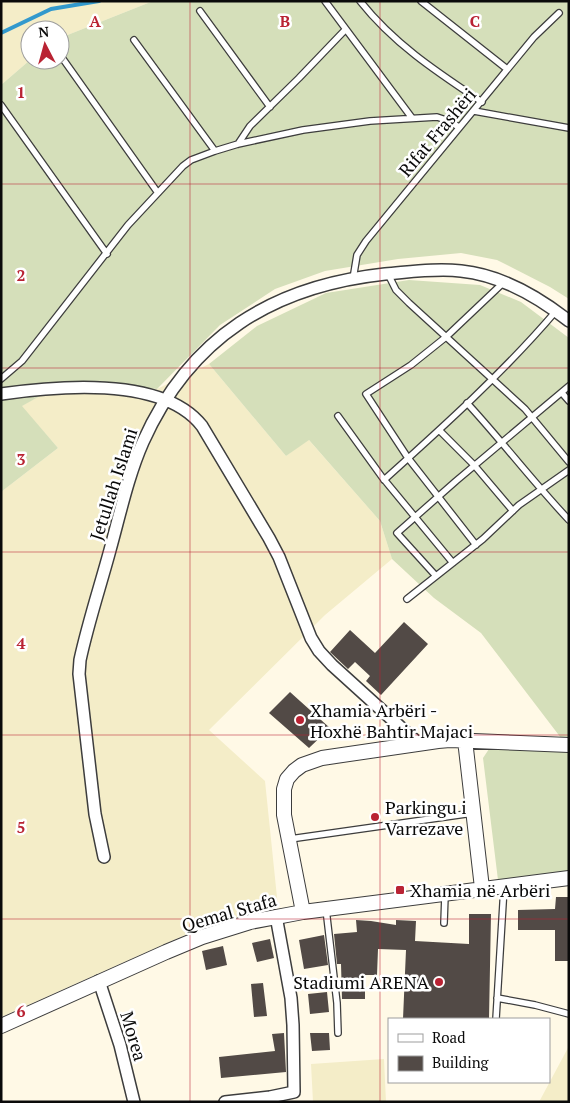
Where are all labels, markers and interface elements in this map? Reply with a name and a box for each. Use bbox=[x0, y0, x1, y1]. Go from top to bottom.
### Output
text: A bbox=[89, 10, 101, 32]
text: B bbox=[280, 10, 290, 32]
text: C bbox=[470, 10, 480, 32]
north arrow bbox=[20, 20, 70, 70]
text: N bbox=[37, 22, 50, 42]
text: 1 bbox=[16, 81, 26, 103]
street label: Rifat Frashëri bbox=[393, 83, 481, 181]
text: 2 bbox=[16, 264, 26, 286]
street label: Jetullah Islami bbox=[84, 425, 142, 543]
text: 3 bbox=[16, 448, 26, 470]
text: 4 bbox=[16, 632, 26, 654]
place label: Xhamia Arbëri - Hoxhë Bahtir Majaci bbox=[310, 698, 473, 743]
marker: Xhamia Arbëri - Hoxhë Bahtir Majaci bbox=[294, 714, 306, 726]
place label: Parkingu i Varrezave bbox=[385, 795, 467, 840]
marker: Parkingu i Varrezave bbox=[369, 811, 381, 823]
text: 5 bbox=[16, 816, 26, 838]
place label: Xhamia në Arbëri bbox=[410, 878, 550, 902]
marker: Xhamia në Arbëri bbox=[394, 884, 406, 896]
street label: Qemal Stafa bbox=[179, 887, 279, 937]
place label: Stadiumi ARENA bbox=[293, 970, 430, 994]
marker: Stadiumi ARENA bbox=[433, 976, 445, 988]
text: 6 bbox=[16, 1000, 26, 1022]
street label: Morea bbox=[115, 1008, 153, 1064]
legend bbox=[388, 1018, 550, 1083]
text: Road bbox=[432, 1027, 465, 1047]
text: Building bbox=[432, 1052, 490, 1072]

